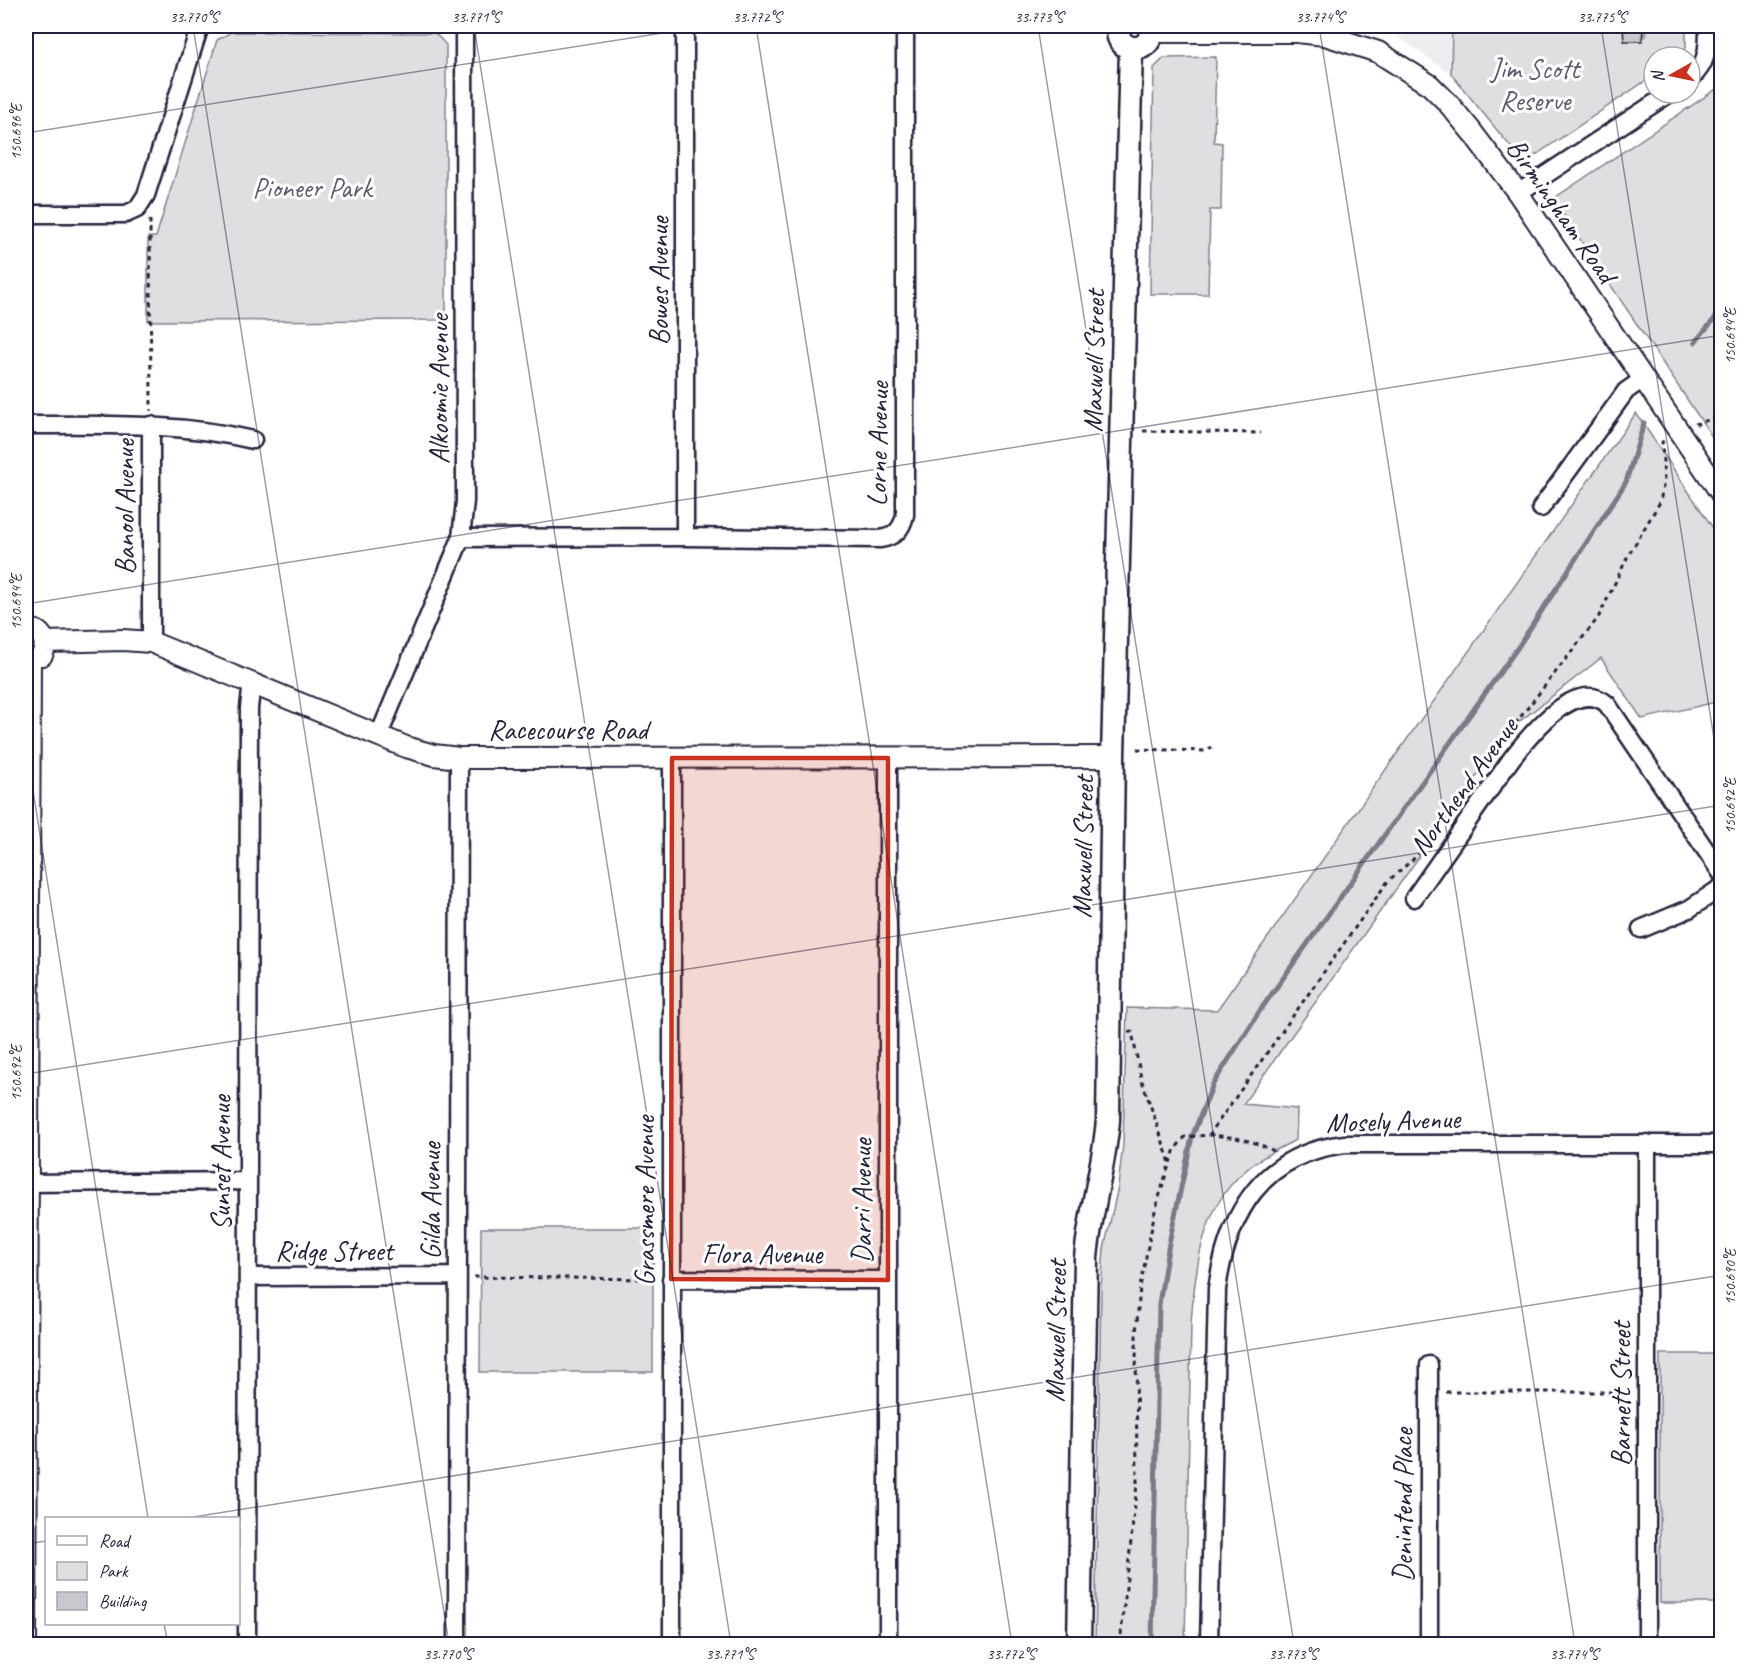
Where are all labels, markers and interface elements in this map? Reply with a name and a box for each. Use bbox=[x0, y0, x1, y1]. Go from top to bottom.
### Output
text: 33.770°S bbox=[170, 8, 221, 27]
text: 33.771°S bbox=[452, 8, 503, 27]
text: 33.772°S bbox=[733, 8, 784, 27]
text: 33.773°S bbox=[1015, 8, 1066, 27]
text: 33.774°S bbox=[1296, 8, 1347, 27]
text: 33.775°S bbox=[1578, 8, 1629, 27]
north arrow bbox=[1642, 45, 1702, 105]
park label: Jim Scott Reserve bbox=[1489, 51, 1582, 118]
text: N bbox=[1647, 68, 1669, 84]
text: 150.696°E bbox=[7, 102, 26, 160]
street label: Birmingham Road bbox=[1499, 131, 1627, 293]
park label: Pioneer Park bbox=[252, 170, 374, 205]
street label: Bowes Avenue bbox=[641, 215, 676, 345]
street label: Maxwell Street bbox=[1075, 287, 1112, 432]
text: 150.694°E bbox=[1721, 306, 1740, 364]
street label: Alkoomie Avenue bbox=[421, 312, 456, 464]
street label: Lorne Avenue bbox=[859, 380, 896, 507]
street label: Banool Avenue bbox=[107, 438, 142, 575]
text: 150.694°E bbox=[7, 572, 26, 630]
street label: Northend Avenue bbox=[1402, 709, 1526, 862]
street label: Racecourse Road bbox=[488, 712, 652, 747]
street label: Maxwell Street bbox=[1064, 773, 1101, 918]
text: 150.692°E bbox=[1721, 776, 1740, 834]
text: 150.692°E bbox=[7, 1043, 26, 1101]
street label: Sunset Avenue bbox=[203, 1094, 238, 1231]
street label: Mosely Avenue bbox=[1325, 1101, 1463, 1140]
street label: Grassmere Avenue bbox=[627, 1114, 662, 1286]
street label: Darri Avenue bbox=[844, 1137, 879, 1263]
street label: Gilda Avenue bbox=[413, 1141, 448, 1260]
street label: Ridge Street bbox=[275, 1233, 395, 1268]
street label: Flora Avenue bbox=[702, 1236, 824, 1271]
text: 150.690°E bbox=[1721, 1247, 1740, 1305]
street label: Maxwell Street bbox=[1037, 1257, 1074, 1402]
street label: Barnett Street bbox=[1603, 1319, 1638, 1466]
street label: Denintend Place bbox=[1385, 1426, 1420, 1582]
legend bbox=[45, 1517, 240, 1625]
text: Road bbox=[99, 1530, 132, 1552]
text: Park bbox=[99, 1560, 129, 1582]
text: Building bbox=[99, 1590, 148, 1612]
text: 33.770°S bbox=[424, 1645, 475, 1664]
text: 33.771°S bbox=[706, 1645, 757, 1664]
text: 33.772°S bbox=[987, 1645, 1038, 1664]
text: 33.773°S bbox=[1269, 1645, 1320, 1664]
text: 33.774°S bbox=[1550, 1645, 1601, 1664]

